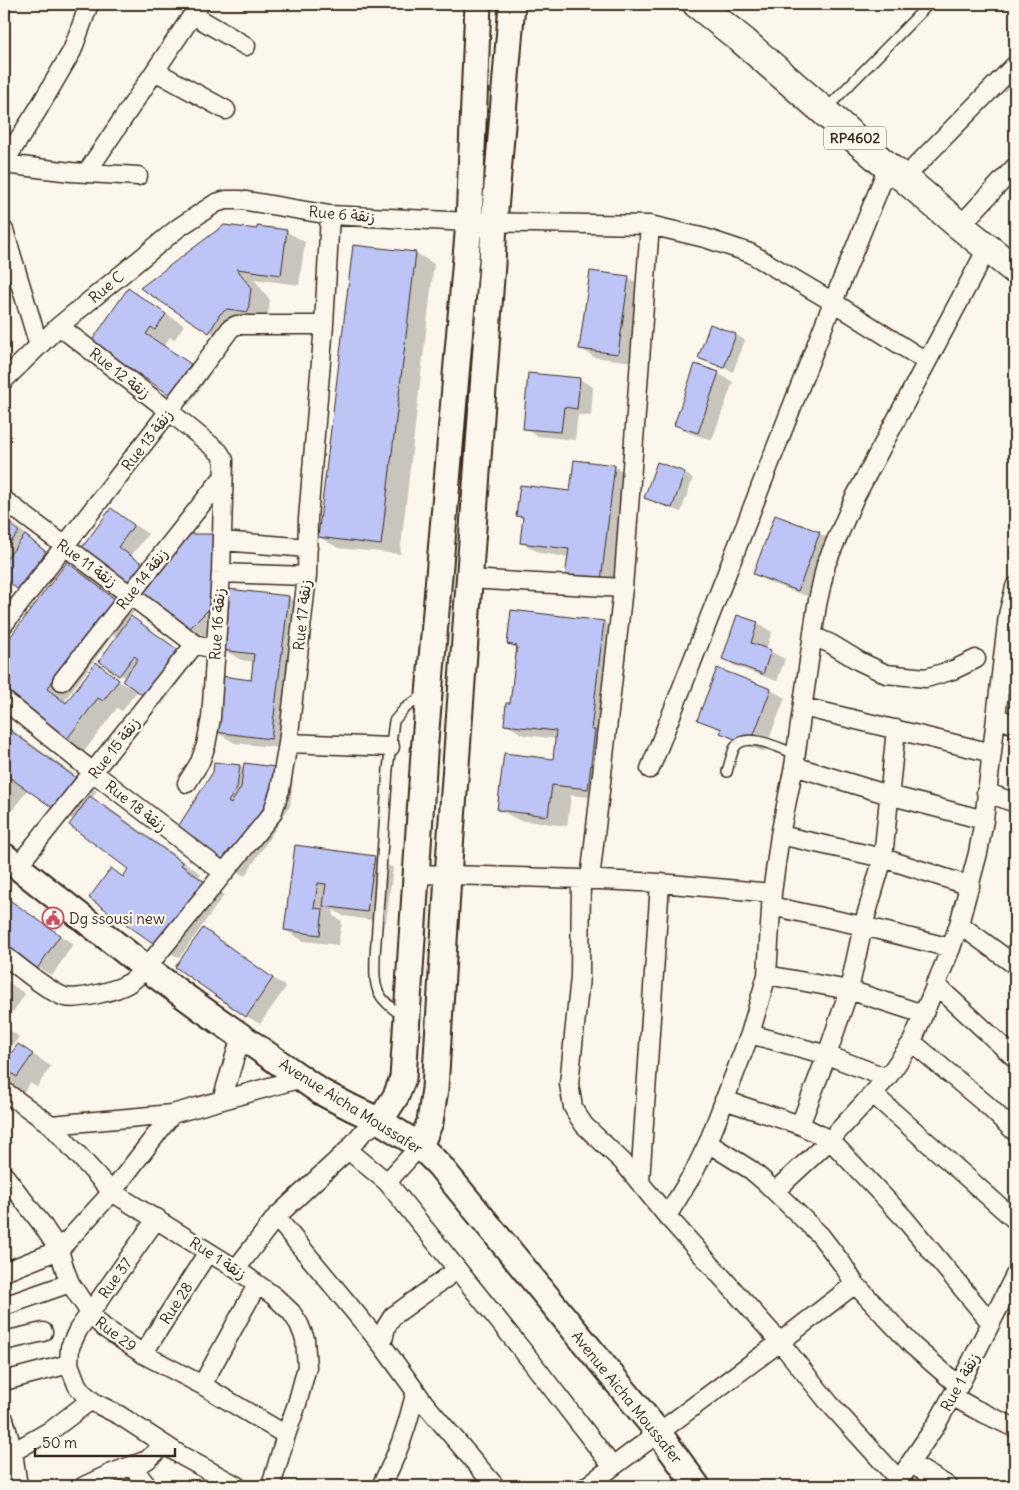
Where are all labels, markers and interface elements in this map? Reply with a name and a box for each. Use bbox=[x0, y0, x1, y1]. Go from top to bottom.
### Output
road number: RP4602 bbox=[824, 126, 886, 150]
street label: Rue 6 زنقة bbox=[308, 202, 376, 226]
street label: Rue C bbox=[85, 267, 127, 307]
street label: Rue 12 زنقة bbox=[86, 343, 154, 403]
street label: Rue 13 زنقة bbox=[117, 406, 177, 474]
street label: Rue 11 زنقة bbox=[53, 535, 121, 591]
street label: Rue 14 زنقة bbox=[112, 545, 172, 613]
street label: Rue 17 زنقة bbox=[289, 579, 315, 651]
street label: Rue 16 زنقة bbox=[205, 587, 229, 661]
street label: Rue 15 زنقة bbox=[84, 714, 144, 782]
street label: Rue 18 زنقة bbox=[102, 776, 170, 836]
public building icon: Dg ssousi new bbox=[41, 906, 65, 930]
place label: Dg ssousi new bbox=[69, 909, 165, 928]
street label: Avenue Aicha Moussafer bbox=[276, 1054, 426, 1158]
street label: Rue 1 زنقة bbox=[186, 1233, 250, 1283]
street label: Rue 37 bbox=[94, 1254, 136, 1302]
street label: Rue 28 bbox=[155, 1278, 197, 1328]
street label: Rue 29 bbox=[92, 1312, 140, 1356]
street label: Avenue Aicha Moussafer bbox=[568, 1327, 686, 1467]
street label: Rue 1 زنقة bbox=[936, 1349, 984, 1415]
scale bar bbox=[35, 1425, 175, 1457]
text: 50 m bbox=[42, 1433, 77, 1452]

